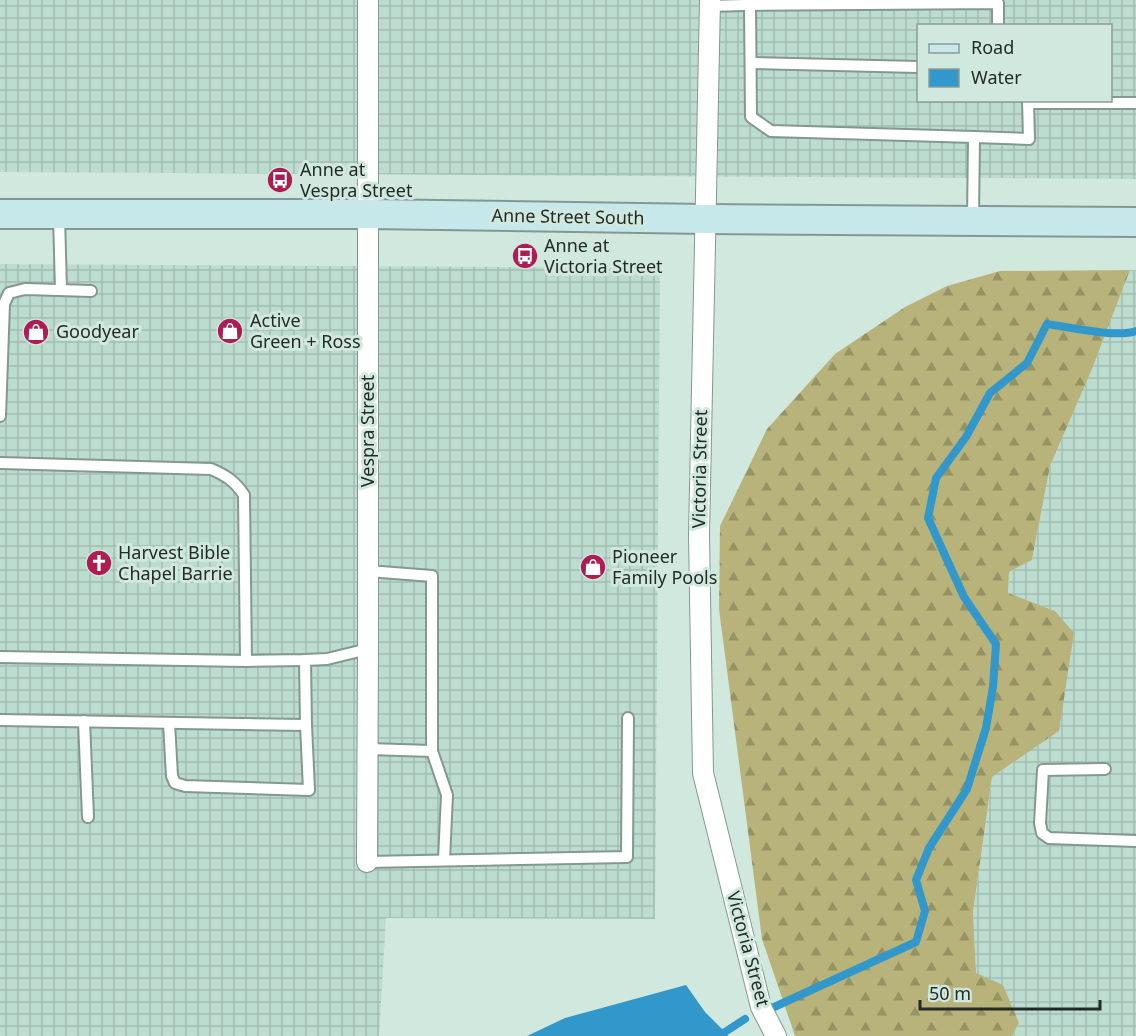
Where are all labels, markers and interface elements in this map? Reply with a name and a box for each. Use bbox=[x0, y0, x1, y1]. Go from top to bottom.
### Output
legend bbox=[917, 24, 1112, 102]
text: Road bbox=[971, 35, 1014, 59]
text: Water bbox=[971, 65, 1022, 89]
place label: Anne at Vespra Street bbox=[300, 157, 413, 202]
bus stop icon: Anne at Vespra Street bbox=[265, 165, 295, 195]
street label: Anne Street South bbox=[491, 203, 645, 229]
place label: Anne at Victoria Street bbox=[544, 233, 663, 278]
bus stop icon: Anne at Victoria Street bbox=[510, 241, 540, 271]
place label: Active Green + Ross bbox=[250, 308, 361, 353]
shop icon: Active Green + Ross bbox=[215, 316, 245, 346]
shop icon: Goodyear bbox=[21, 317, 51, 347]
place label: Goodyear bbox=[56, 319, 139, 343]
street label: Vespra Street bbox=[355, 374, 379, 487]
street label: Victoria Street bbox=[686, 409, 712, 528]
place label: Harvest Bible Chapel Barrie bbox=[118, 540, 233, 585]
place label: Pioneer Family Pools bbox=[612, 544, 717, 589]
church icon: Harvest Bible Chapel Barrie bbox=[84, 548, 114, 578]
shop icon: Pioneer Family Pools bbox=[578, 552, 608, 582]
street label: Victoria Street bbox=[722, 888, 776, 1010]
scale bar bbox=[920, 973, 1100, 1011]
text: 50 m bbox=[929, 981, 971, 1005]

